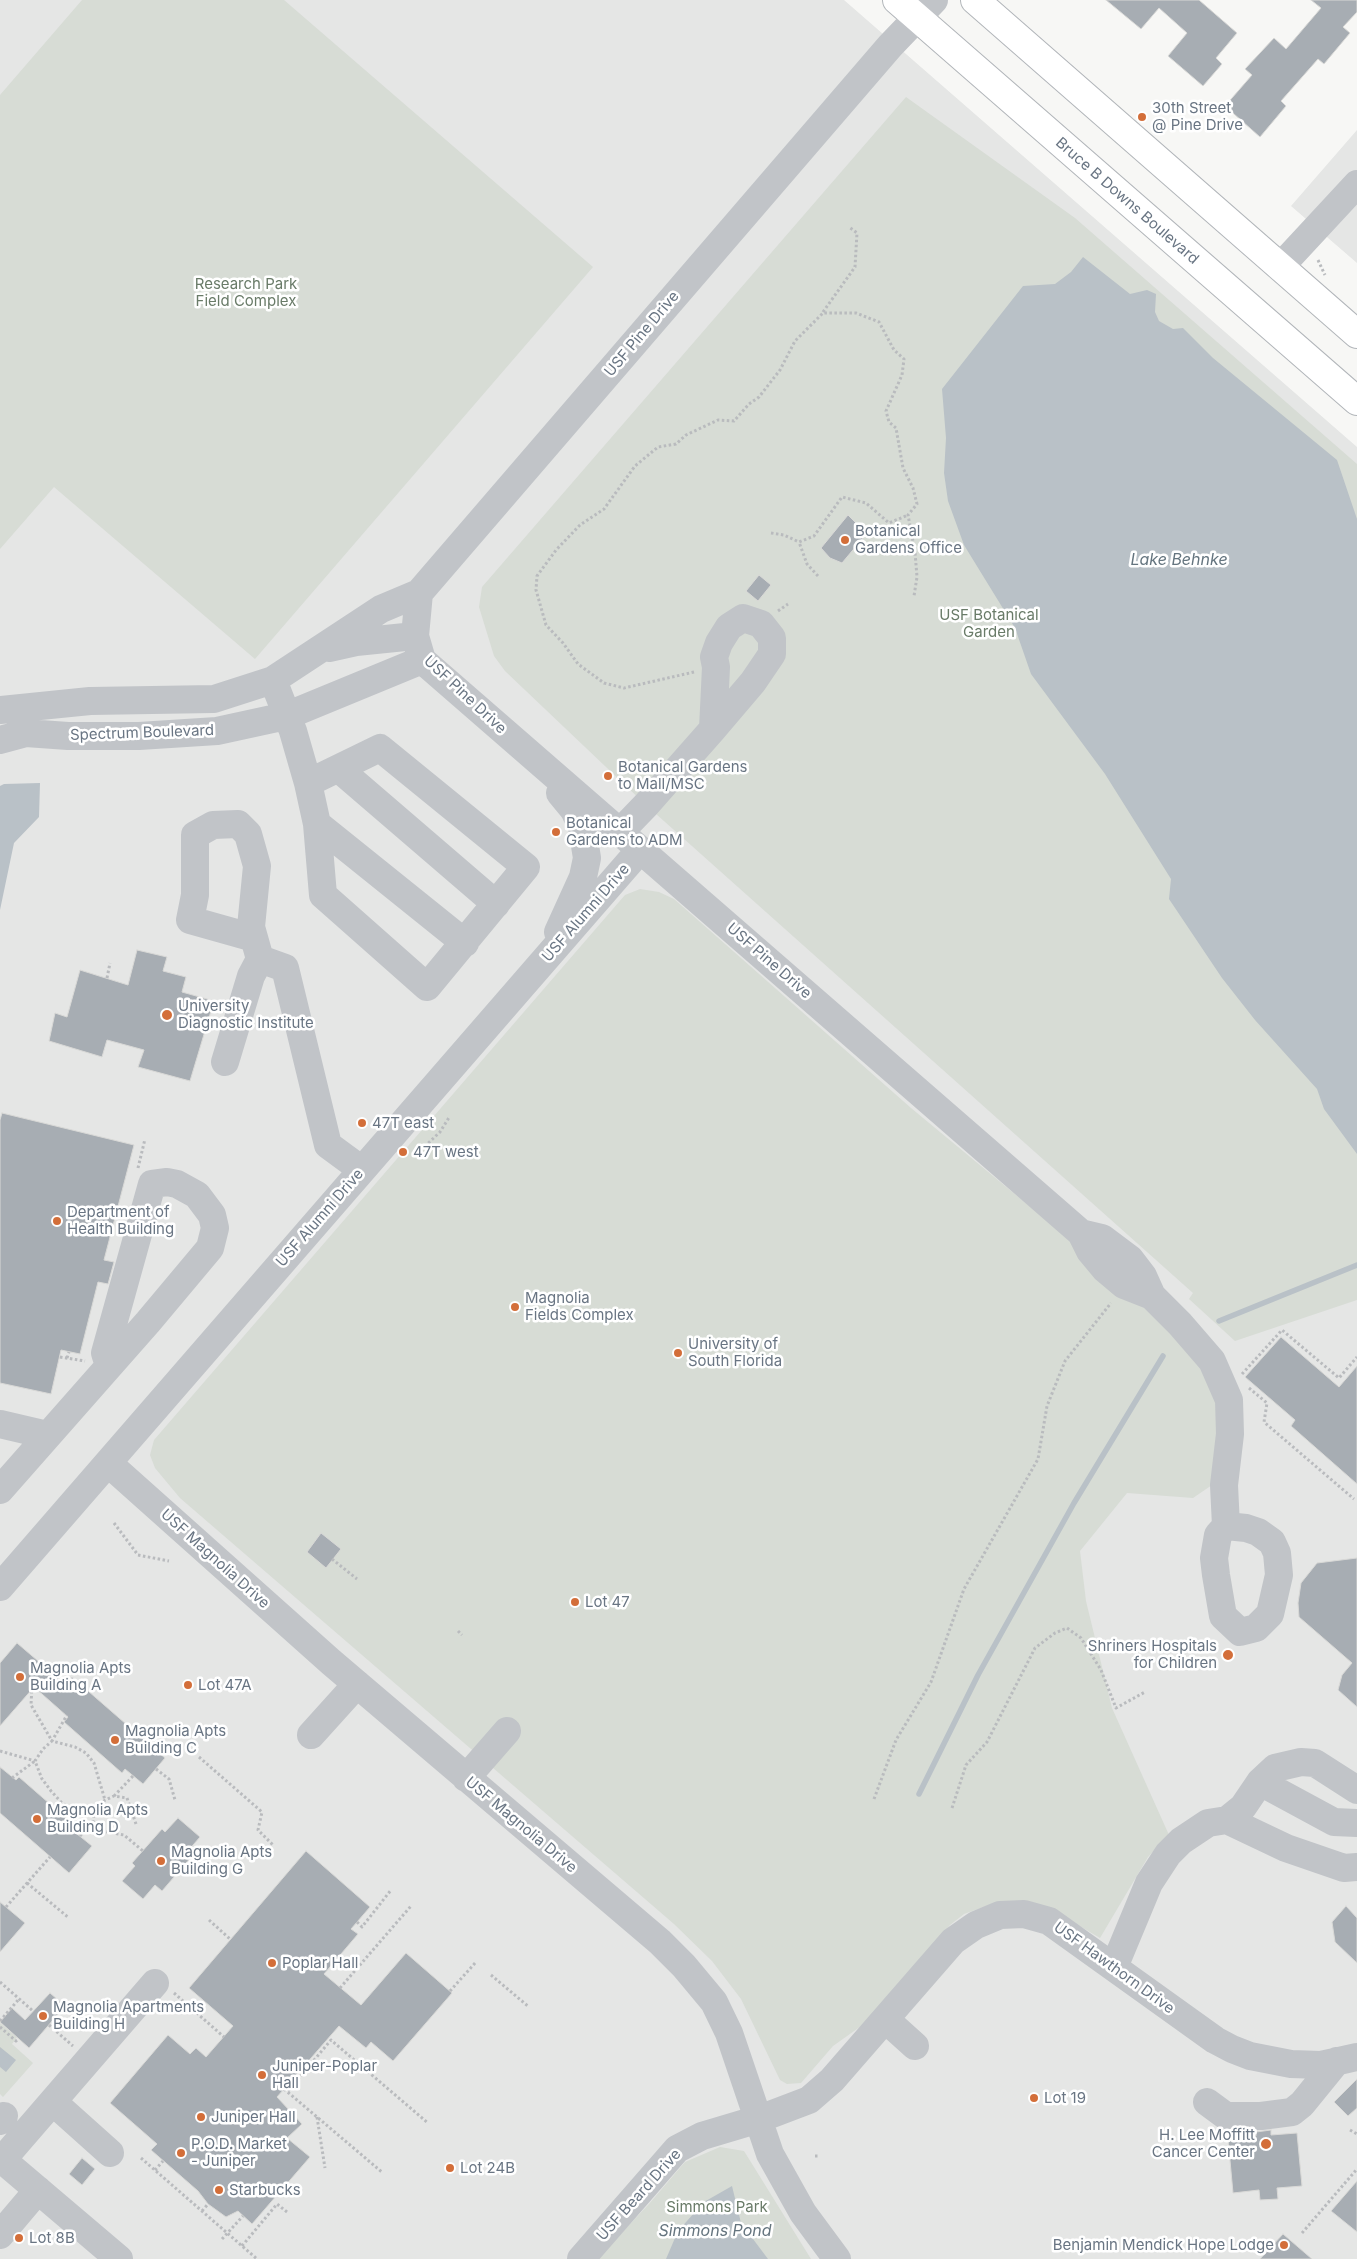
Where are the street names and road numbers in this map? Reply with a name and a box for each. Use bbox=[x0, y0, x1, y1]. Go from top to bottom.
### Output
street label: Bruce B Downs Boulevard bbox=[1052, 134, 1202, 268]
street label: USF Pine Drive bbox=[601, 288, 683, 380]
street label: USF Pine Drive bbox=[420, 652, 510, 738]
street label: Spectrum Boulevard bbox=[70, 721, 214, 745]
street label: USF Alumni Drive bbox=[539, 860, 633, 966]
street label: USF Pine Drive bbox=[723, 919, 815, 1003]
street label: USF Alumni Drive bbox=[273, 1165, 367, 1271]
street label: USF Magnolia Drive bbox=[157, 1505, 273, 1613]
street label: USF Magnolia Drive bbox=[462, 1773, 580, 1877]
street label: USF Hawthorn Drive bbox=[1050, 1918, 1178, 2018]
street label: USF Beard Drive bbox=[593, 2145, 685, 2245]

